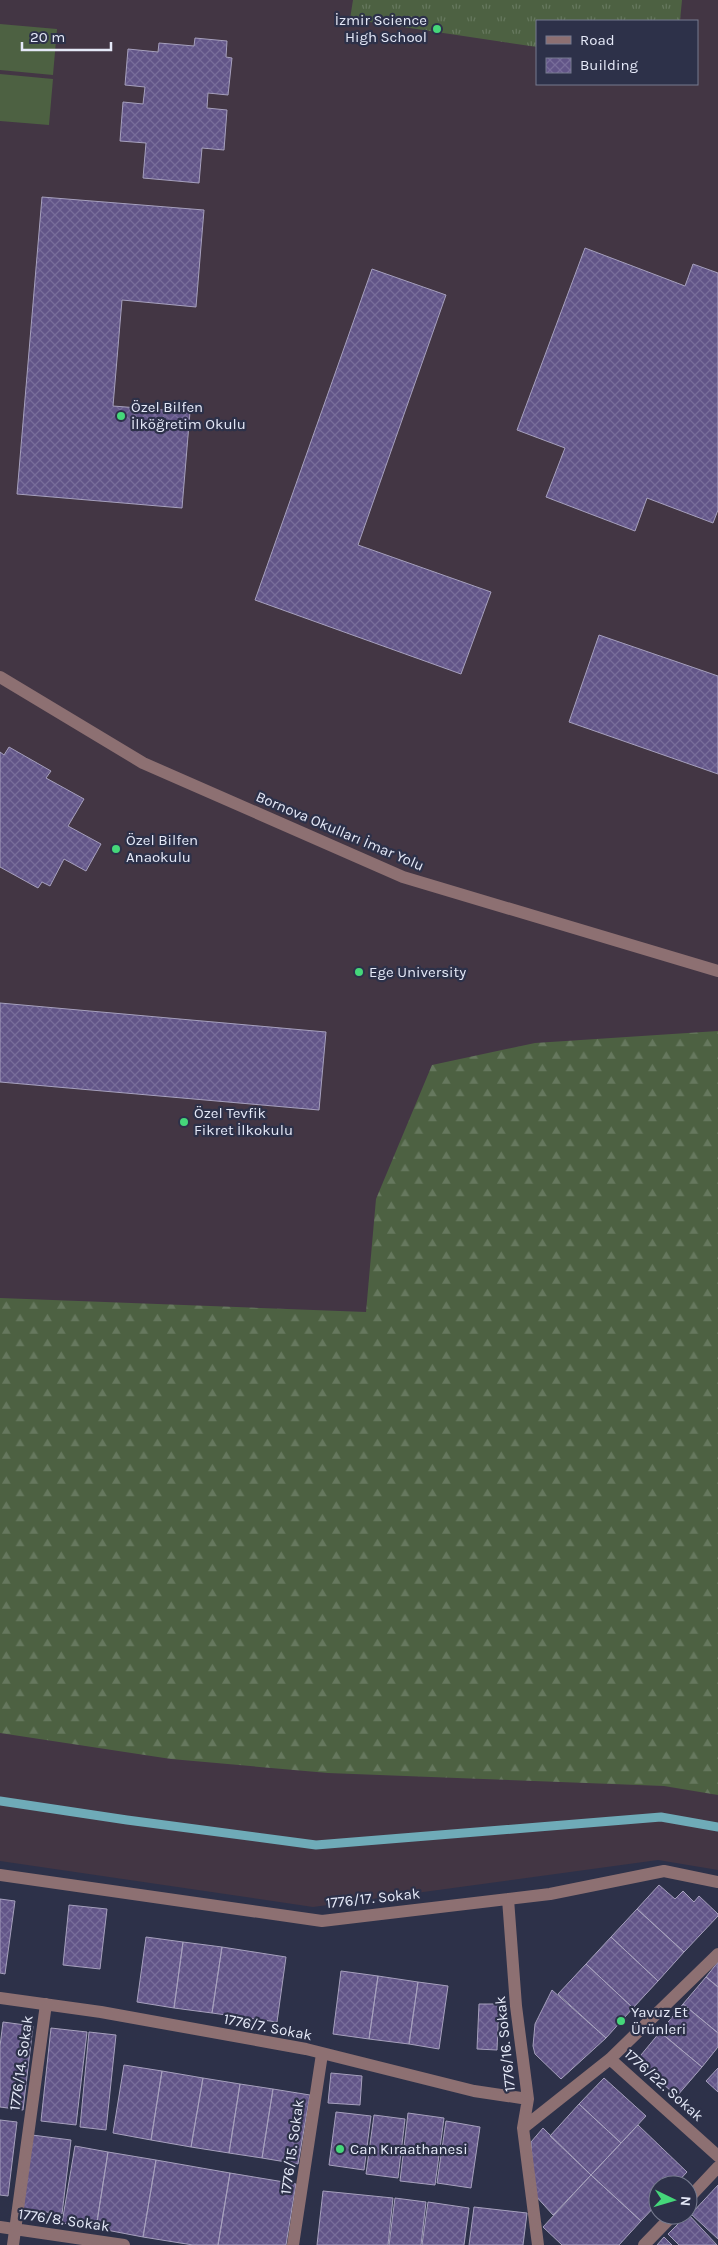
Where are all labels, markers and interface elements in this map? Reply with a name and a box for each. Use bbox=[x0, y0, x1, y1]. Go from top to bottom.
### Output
place label: İzmir Science High School bbox=[335, 11, 427, 46]
scale bar bbox=[22, 20, 111, 52]
legend bbox=[536, 20, 698, 85]
marker: İzmir Science High School bbox=[431, 23, 443, 35]
text: 20 m bbox=[30, 28, 65, 46]
text: Road bbox=[580, 31, 615, 49]
text: Building bbox=[580, 56, 638, 74]
place label: Özel Bilfen İlköğretim Okulu bbox=[131, 398, 246, 433]
marker: Özel Bilfen İlköğretim Okulu bbox=[115, 410, 127, 422]
street label: Bornova Okulları İmar Yolu bbox=[253, 787, 427, 875]
place label: Özel Bilfen Anaokulu bbox=[126, 831, 198, 866]
marker: Özel Bilfen Anaokulu bbox=[110, 843, 122, 855]
place label: Ege University bbox=[369, 963, 466, 981]
marker: Ege University bbox=[353, 966, 365, 978]
place label: Özel Tevfik Fikret İlkokulu bbox=[194, 1104, 293, 1139]
marker: Özel Tevfik Fikret İlkokulu bbox=[178, 1116, 190, 1128]
street label: 1776/17. Sokak bbox=[325, 1884, 421, 1912]
street label: 1776/16. Sokak bbox=[491, 1995, 519, 2093]
place label: Yavuz Et Ürünleri bbox=[631, 2003, 688, 2038]
street label: 1776/7. Sokak bbox=[222, 2010, 314, 2044]
street label: 1776/14. Sokak bbox=[5, 2014, 37, 2112]
marker: Yavuz Et Ürünleri bbox=[615, 2015, 627, 2027]
street label: 1776/22. Sokak bbox=[621, 2045, 707, 2125]
street label: 1776/15. Sokak bbox=[276, 2098, 308, 2196]
place label: Can Kıraathanesi bbox=[350, 2140, 468, 2158]
marker: Can Kıraathanesi bbox=[334, 2143, 346, 2155]
north arrow bbox=[648, 2175, 698, 2225]
text: N bbox=[677, 2195, 694, 2207]
street label: 1776/8. Sokak bbox=[17, 2205, 111, 2235]

